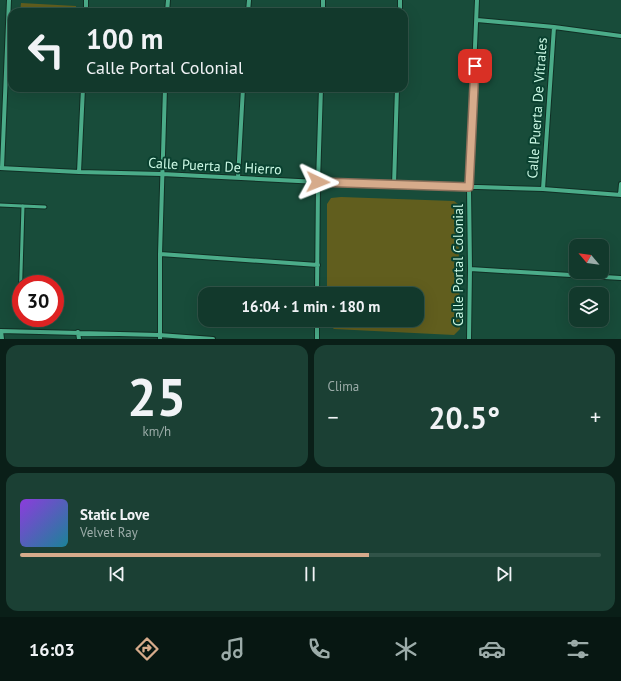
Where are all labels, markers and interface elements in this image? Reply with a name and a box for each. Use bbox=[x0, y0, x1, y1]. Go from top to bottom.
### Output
text: 100 m bbox=[86, 20, 163, 57]
icon: left bbox=[20, 24, 72, 76]
street label: Calle Puerta De Vitrales bbox=[523, 37, 551, 179]
pin bbox=[458, 49, 492, 83]
icon: arrive bbox=[464, 55, 486, 77]
text: Calle Portal Colonial bbox=[86, 56, 243, 79]
street label: Calle Puerta De Hierro bbox=[148, 154, 282, 178]
position arrow bbox=[297, 161, 339, 203]
street label: Calle Portal Colonial bbox=[449, 204, 467, 326]
north arrow bbox=[569, 239, 609, 279]
map controls bbox=[569, 239, 609, 327]
speed limit sign: 30 bbox=[12, 275, 64, 327]
button: layers bbox=[569, 287, 609, 327]
text: 16:04 · 1 min · 180 m bbox=[242, 297, 380, 316]
text: 25 bbox=[127, 363, 186, 430]
text: Clima bbox=[328, 378, 359, 395]
text: 20.5° bbox=[428, 398, 500, 437]
text: − bbox=[328, 403, 339, 431]
text: + bbox=[590, 403, 601, 431]
text: km/h bbox=[143, 423, 171, 440]
text: Static Love bbox=[80, 505, 150, 524]
text: Velvet Ray bbox=[80, 524, 138, 541]
icon: previous bbox=[106, 563, 128, 585]
icon: pause bbox=[299, 563, 321, 585]
icon: next bbox=[493, 563, 515, 585]
icon: directions bbox=[133, 635, 161, 663]
icon: music bbox=[219, 635, 247, 663]
icon: phone bbox=[305, 635, 333, 663]
icon: climate bbox=[392, 635, 420, 663]
icon: car bbox=[478, 635, 506, 663]
icon: filters bbox=[564, 635, 592, 663]
text: 16:03 bbox=[29, 638, 75, 661]

